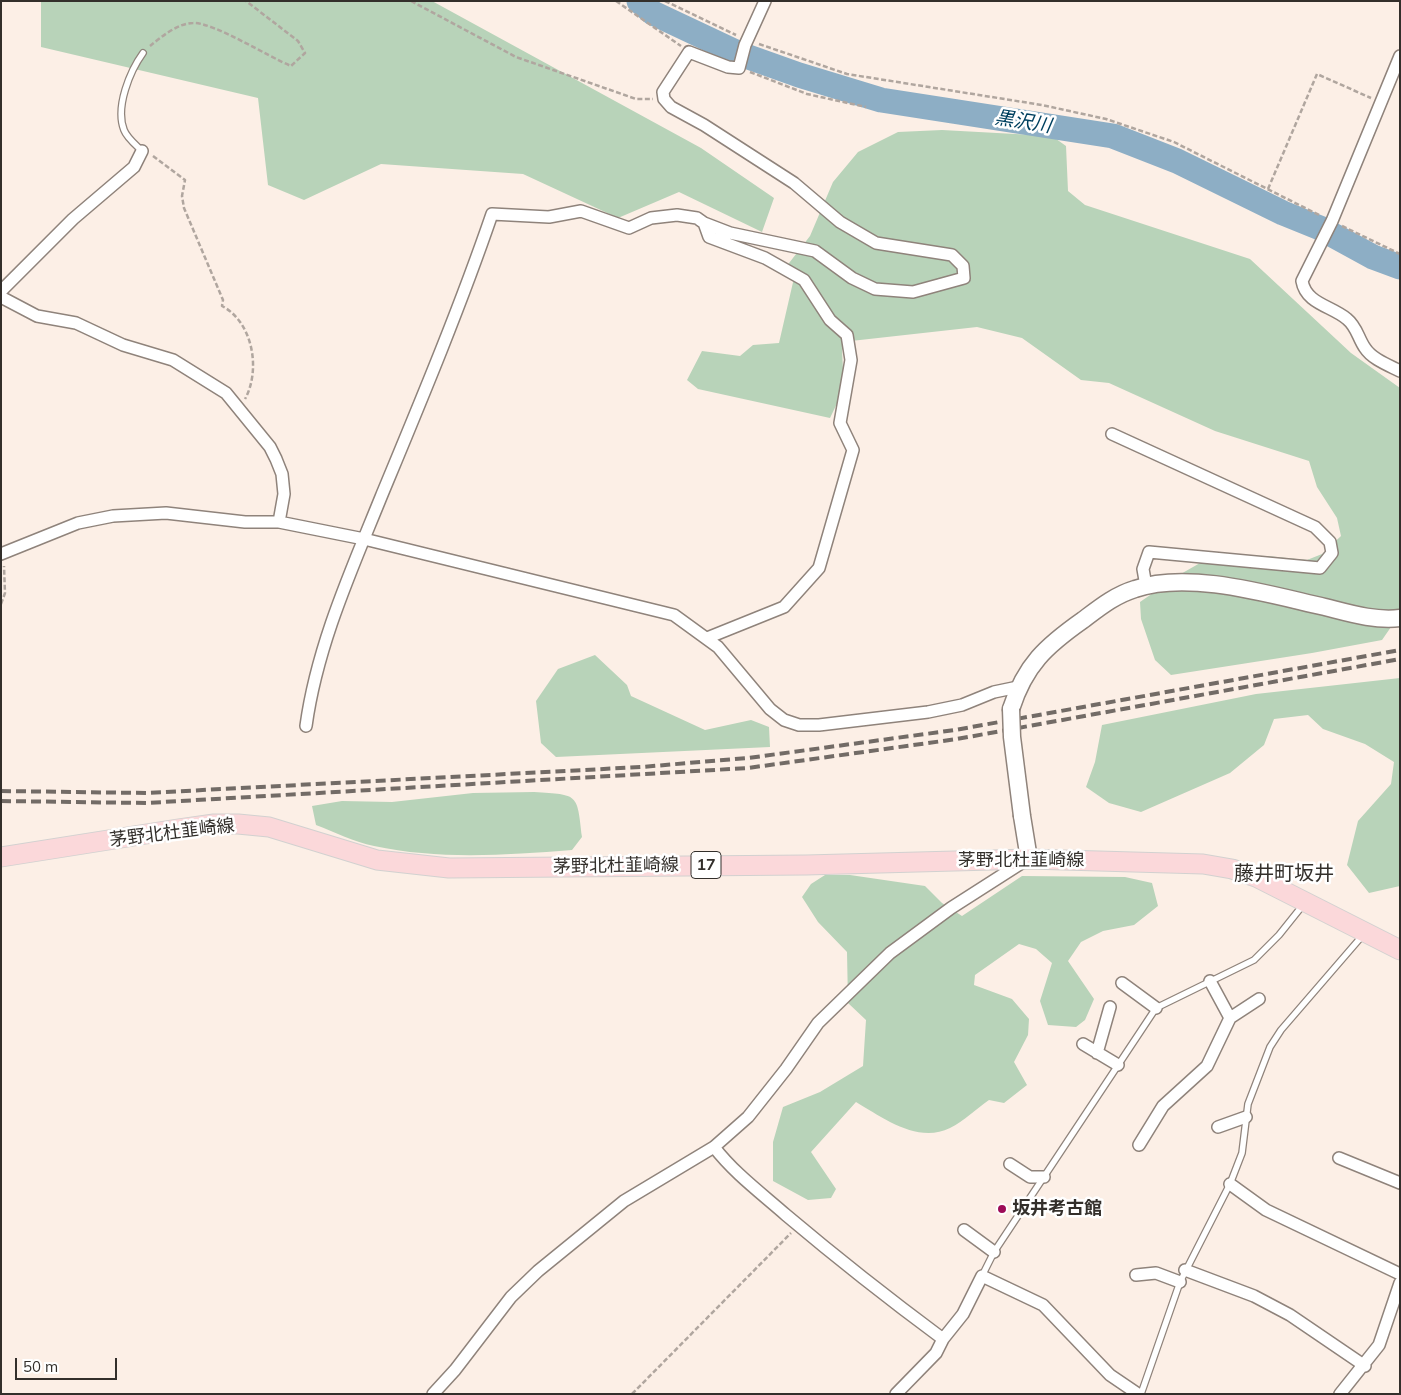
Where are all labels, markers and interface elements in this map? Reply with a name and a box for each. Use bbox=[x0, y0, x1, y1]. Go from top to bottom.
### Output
water label: 黒沢川 bbox=[993, 106, 1053, 138]
street label: 茅野北杜韮崎線 bbox=[108, 815, 236, 851]
street label: 茅野北杜韮崎線 bbox=[958, 850, 1084, 872]
road number: 17 bbox=[691, 852, 721, 878]
street label: 茅野北杜韮崎線 bbox=[553, 854, 679, 878]
district label: 藤井町坂井 bbox=[1234, 862, 1334, 886]
place label: 坂井考古館 bbox=[1012, 1198, 1102, 1220]
marker: 坂井考古館 bbox=[996, 1203, 1008, 1215]
scale bar bbox=[18, 1348, 120, 1380]
text: 50 m bbox=[23, 1357, 58, 1376]

